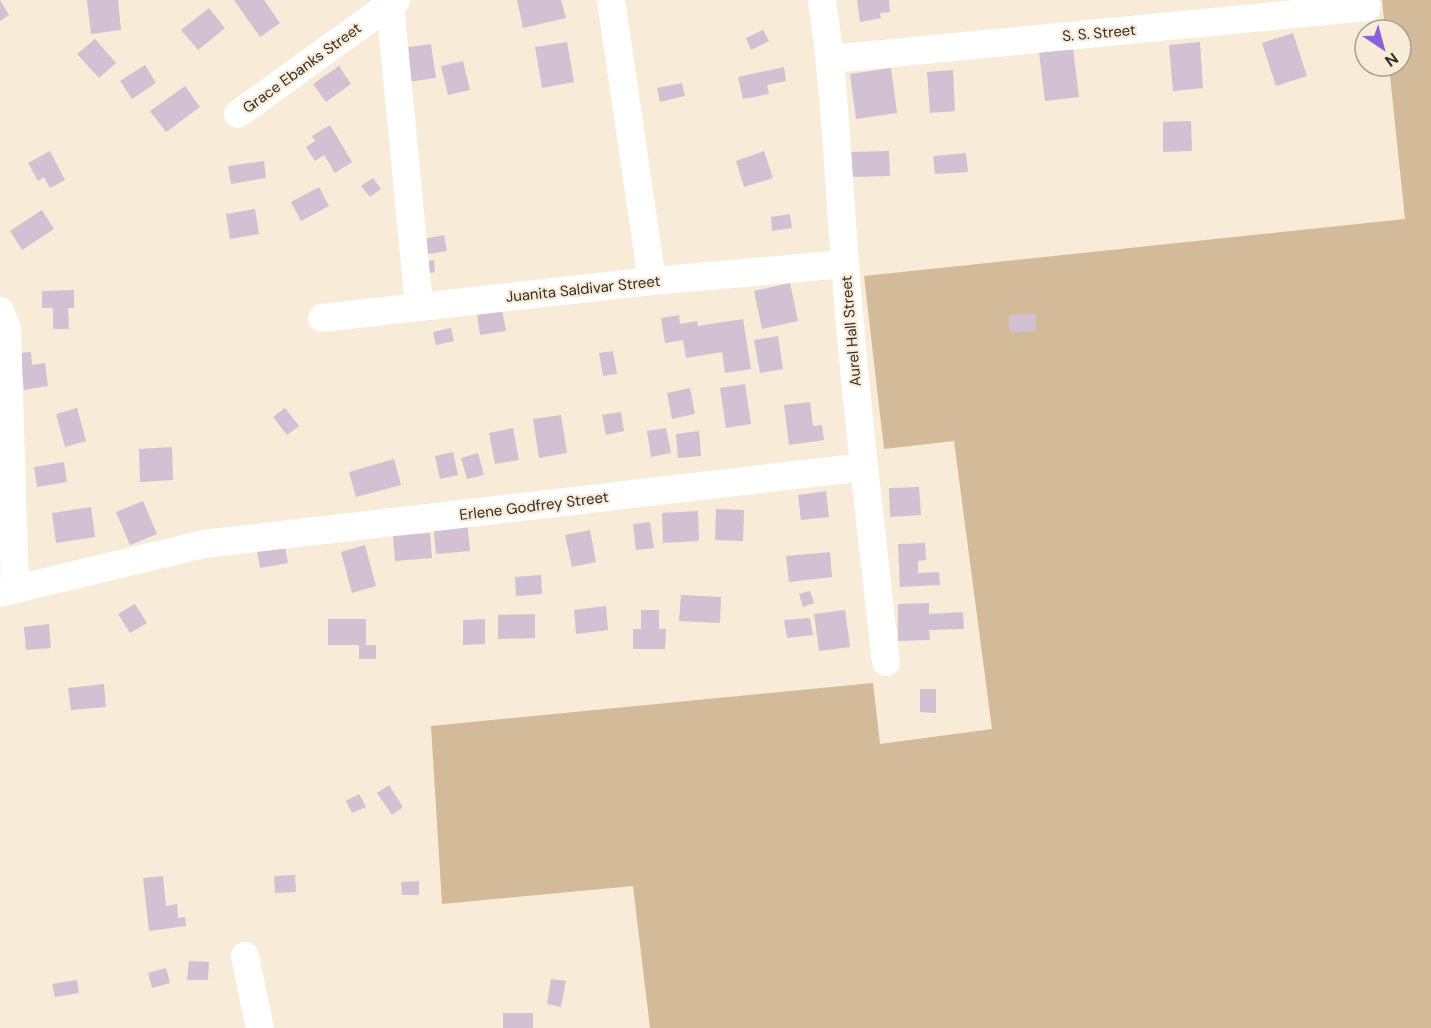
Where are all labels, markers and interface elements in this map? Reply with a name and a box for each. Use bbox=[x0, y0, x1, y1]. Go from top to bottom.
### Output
street label: Grace Ebanks Street bbox=[239, 18, 365, 118]
north arrow bbox=[1353, 18, 1413, 78]
street label: S. S. Street bbox=[1061, 20, 1137, 46]
text: N bbox=[1381, 48, 1402, 72]
street label: Juanita Saldivar Street bbox=[505, 271, 661, 307]
street label: Aurel Hall Street bbox=[836, 275, 866, 387]
street label: Erlene Godfrey Street bbox=[458, 487, 610, 525]

